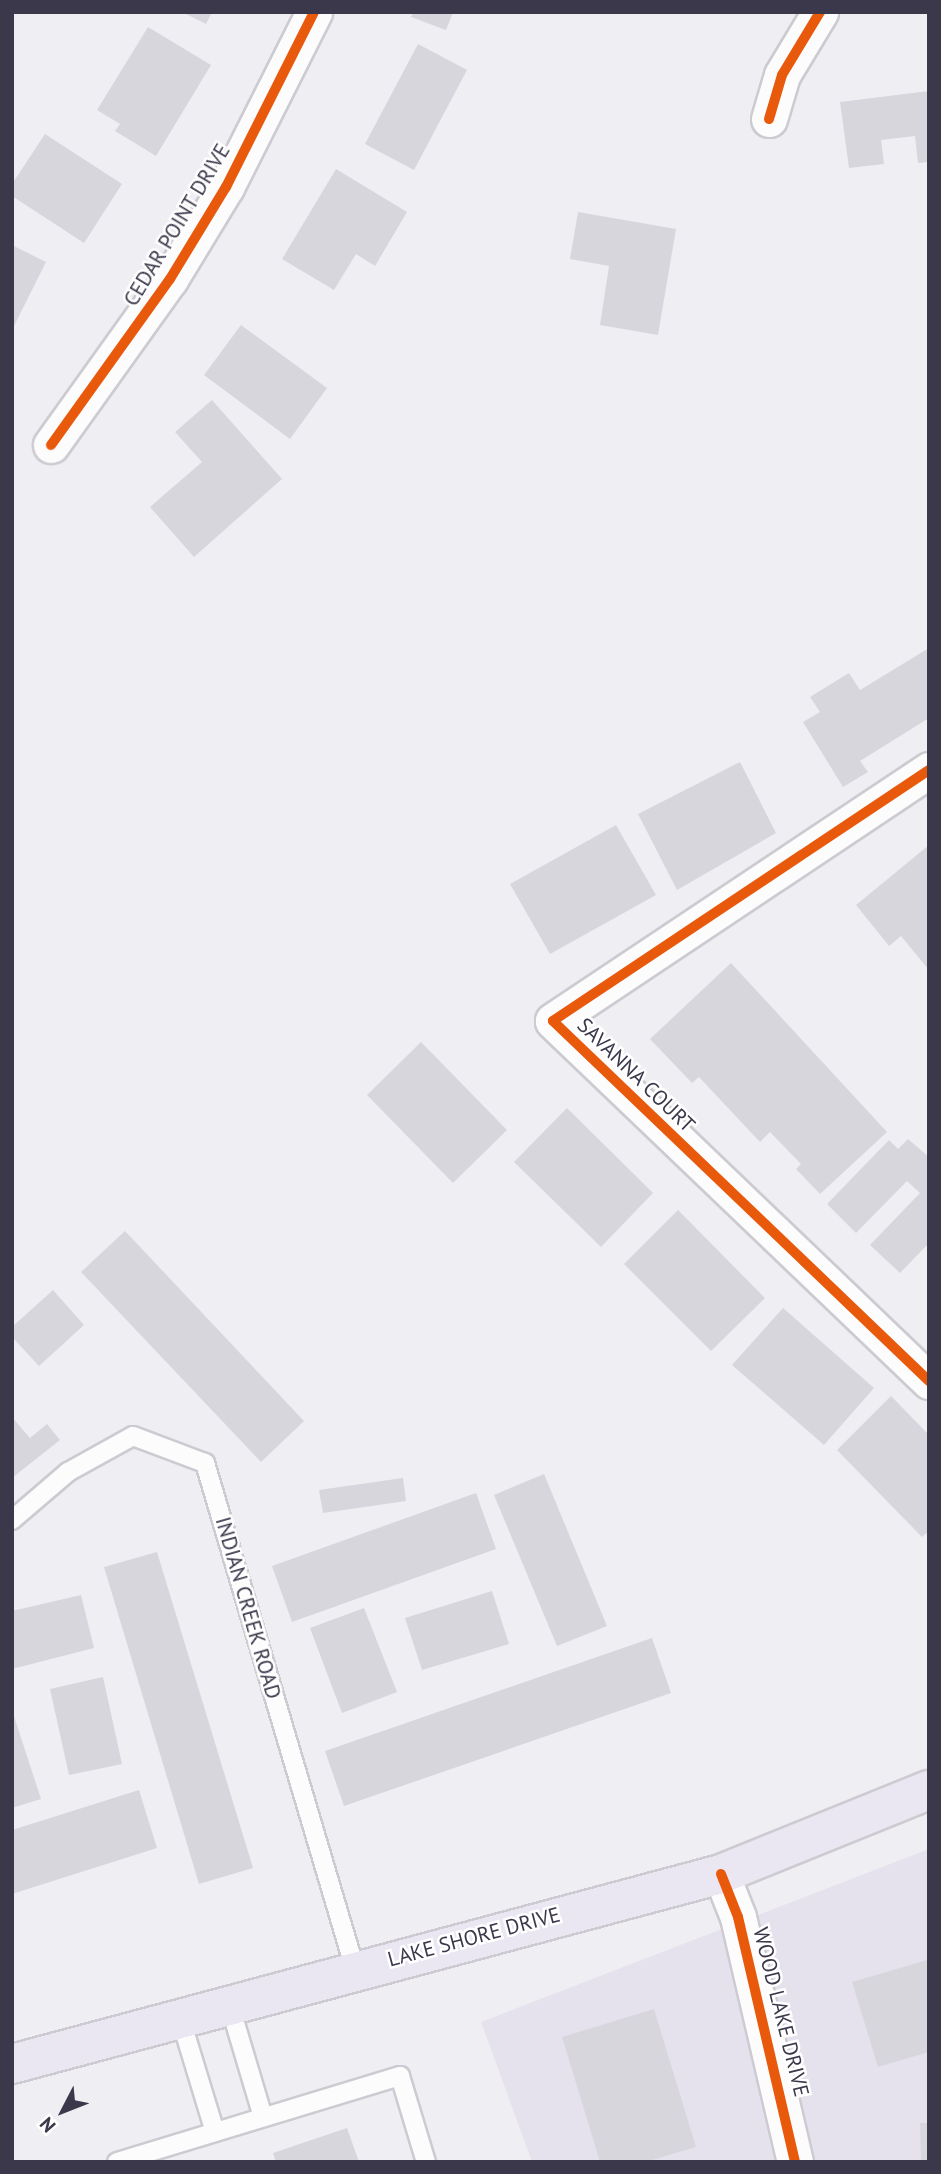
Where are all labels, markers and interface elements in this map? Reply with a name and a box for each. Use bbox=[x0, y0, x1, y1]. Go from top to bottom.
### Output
street label: CEDAR POINT DRIVE bbox=[118, 139, 236, 311]
street label: SAVANNA COURT bbox=[572, 1012, 700, 1138]
street label: INDIAN CREEK ROAD bbox=[210, 1514, 286, 1702]
street label: LAKE SHORE DRIVE bbox=[385, 1902, 563, 1972]
street label: WOOD LAKE DRIVE bbox=[748, 1925, 814, 2099]
north arrow bbox=[28, 2076, 98, 2146]
text: N bbox=[34, 2112, 60, 2138]

